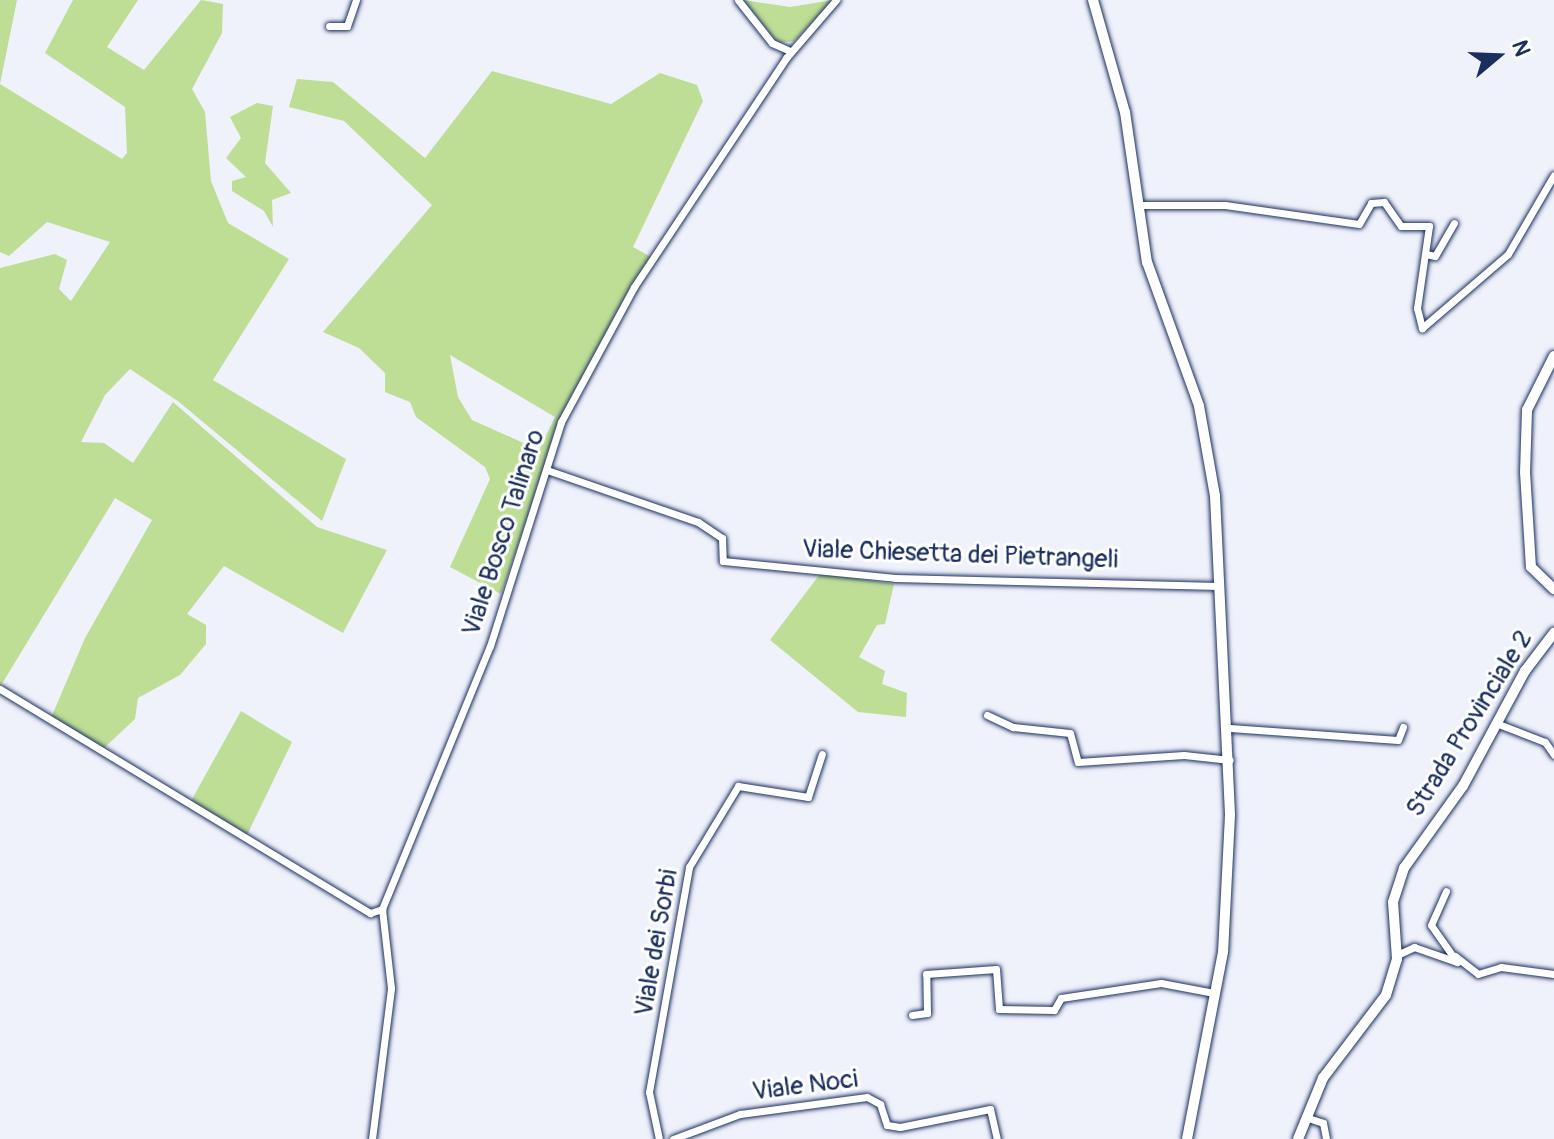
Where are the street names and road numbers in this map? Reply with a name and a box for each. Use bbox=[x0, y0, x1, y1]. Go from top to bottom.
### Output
street label: Viale Bosco Talinaro bbox=[456, 426, 552, 640]
street label: Viale Chiesetta dei Pietrangeli bbox=[801, 534, 1119, 576]
street label: Strada Provinciale 2 bbox=[1400, 625, 1540, 823]
street label: Viale dei Sorbi bbox=[629, 867, 685, 1019]
street label: Viale Noci bbox=[750, 1064, 860, 1108]

